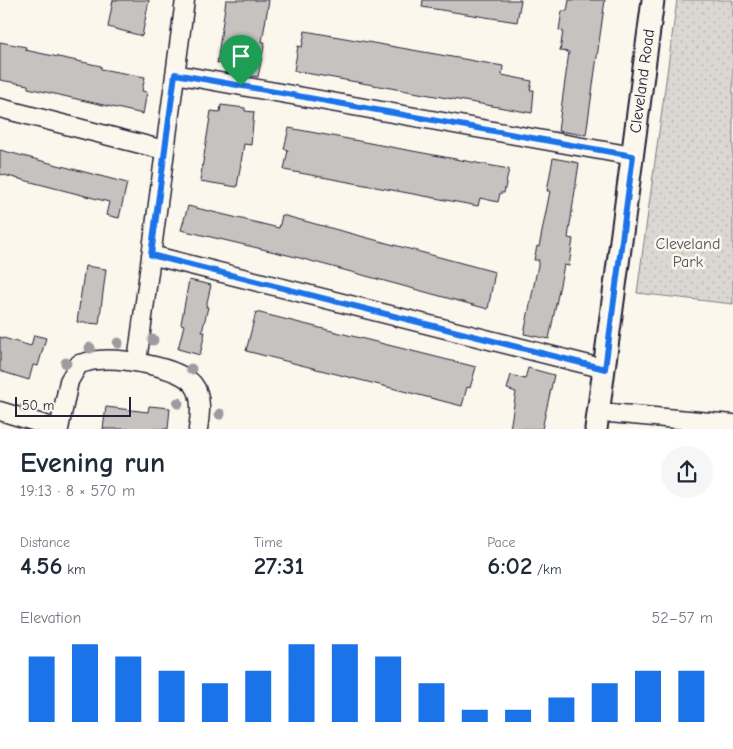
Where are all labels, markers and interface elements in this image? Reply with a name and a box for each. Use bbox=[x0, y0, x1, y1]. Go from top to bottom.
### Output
street label: Cleveland Road bbox=[626, 28, 658, 134]
pin bbox=[220, 35, 262, 86]
icon: arrive bbox=[227, 42, 255, 70]
park label: Cleveland Park bbox=[656, 235, 720, 271]
scale bar bbox=[15, 394, 131, 417]
text: 50 m bbox=[22, 397, 54, 414]
button: share bbox=[661, 446, 713, 498]
text: Evening run bbox=[20, 447, 165, 479]
text: 19:13 · 8 × 570 m bbox=[20, 482, 135, 500]
text: Distance bbox=[20, 534, 70, 551]
text: Time bbox=[254, 534, 283, 551]
text: Pace bbox=[487, 534, 516, 551]
text: 4.56 bbox=[20, 551, 63, 580]
text: 27:31 bbox=[254, 551, 304, 580]
text: 6:02 bbox=[487, 551, 532, 580]
text: km bbox=[63, 561, 86, 578]
text: /km bbox=[532, 561, 561, 578]
text: Elevation bbox=[20, 609, 81, 627]
text: 52–57 m bbox=[652, 609, 713, 627]

